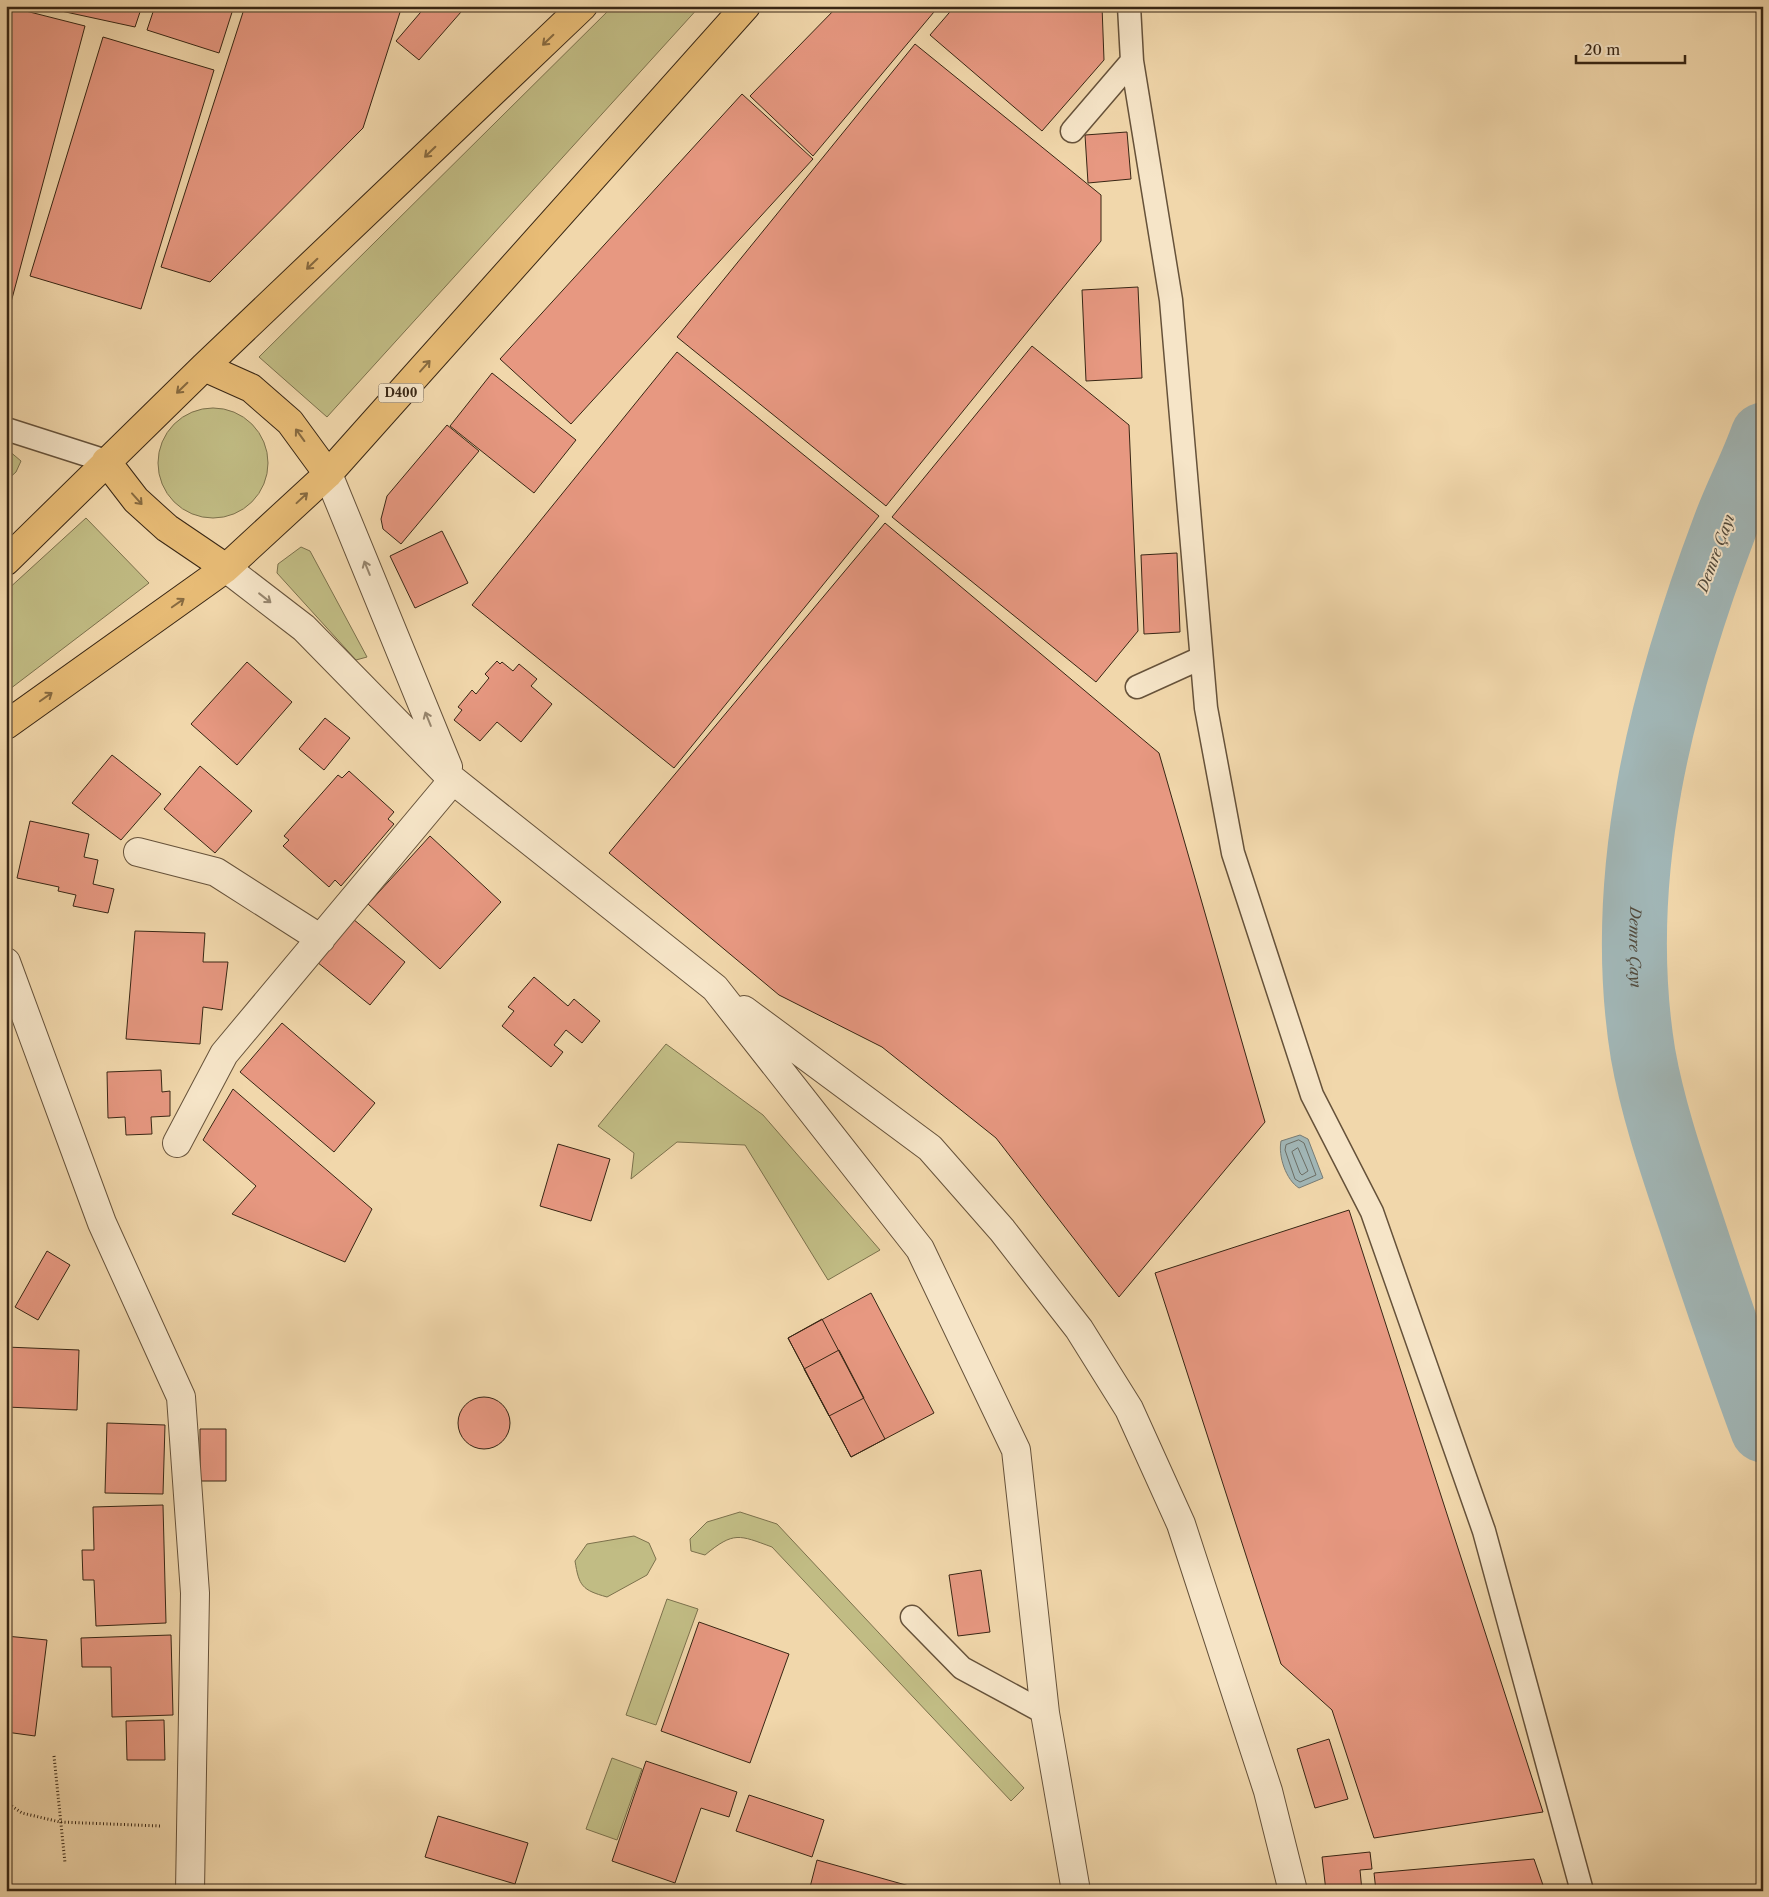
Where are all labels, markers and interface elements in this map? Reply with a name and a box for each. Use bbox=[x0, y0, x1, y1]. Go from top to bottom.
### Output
scale bar bbox=[1576, 32, 1685, 64]
one-way arrow bbox=[542, 34, 554, 46]
text: 20 m bbox=[1584, 40, 1620, 59]
one-way arrow bbox=[424, 146, 436, 158]
one-way arrow bbox=[306, 258, 319, 270]
one-way arrow bbox=[419, 360, 430, 373]
one-way arrow bbox=[176, 382, 188, 394]
road number: D400 bbox=[378, 383, 424, 402]
one-way arrow bbox=[294, 429, 305, 442]
one-way arrow bbox=[130, 492, 142, 505]
one-way arrow bbox=[296, 492, 309, 504]
water label: Demre Çayı bbox=[1692, 511, 1738, 595]
one-way arrow bbox=[361, 561, 370, 576]
one-way arrow bbox=[258, 592, 271, 603]
one-way arrow bbox=[171, 598, 185, 608]
one-way arrow bbox=[39, 692, 53, 702]
one-way arrow bbox=[423, 712, 432, 727]
water label: Demre Çayı bbox=[1625, 905, 1646, 989]

